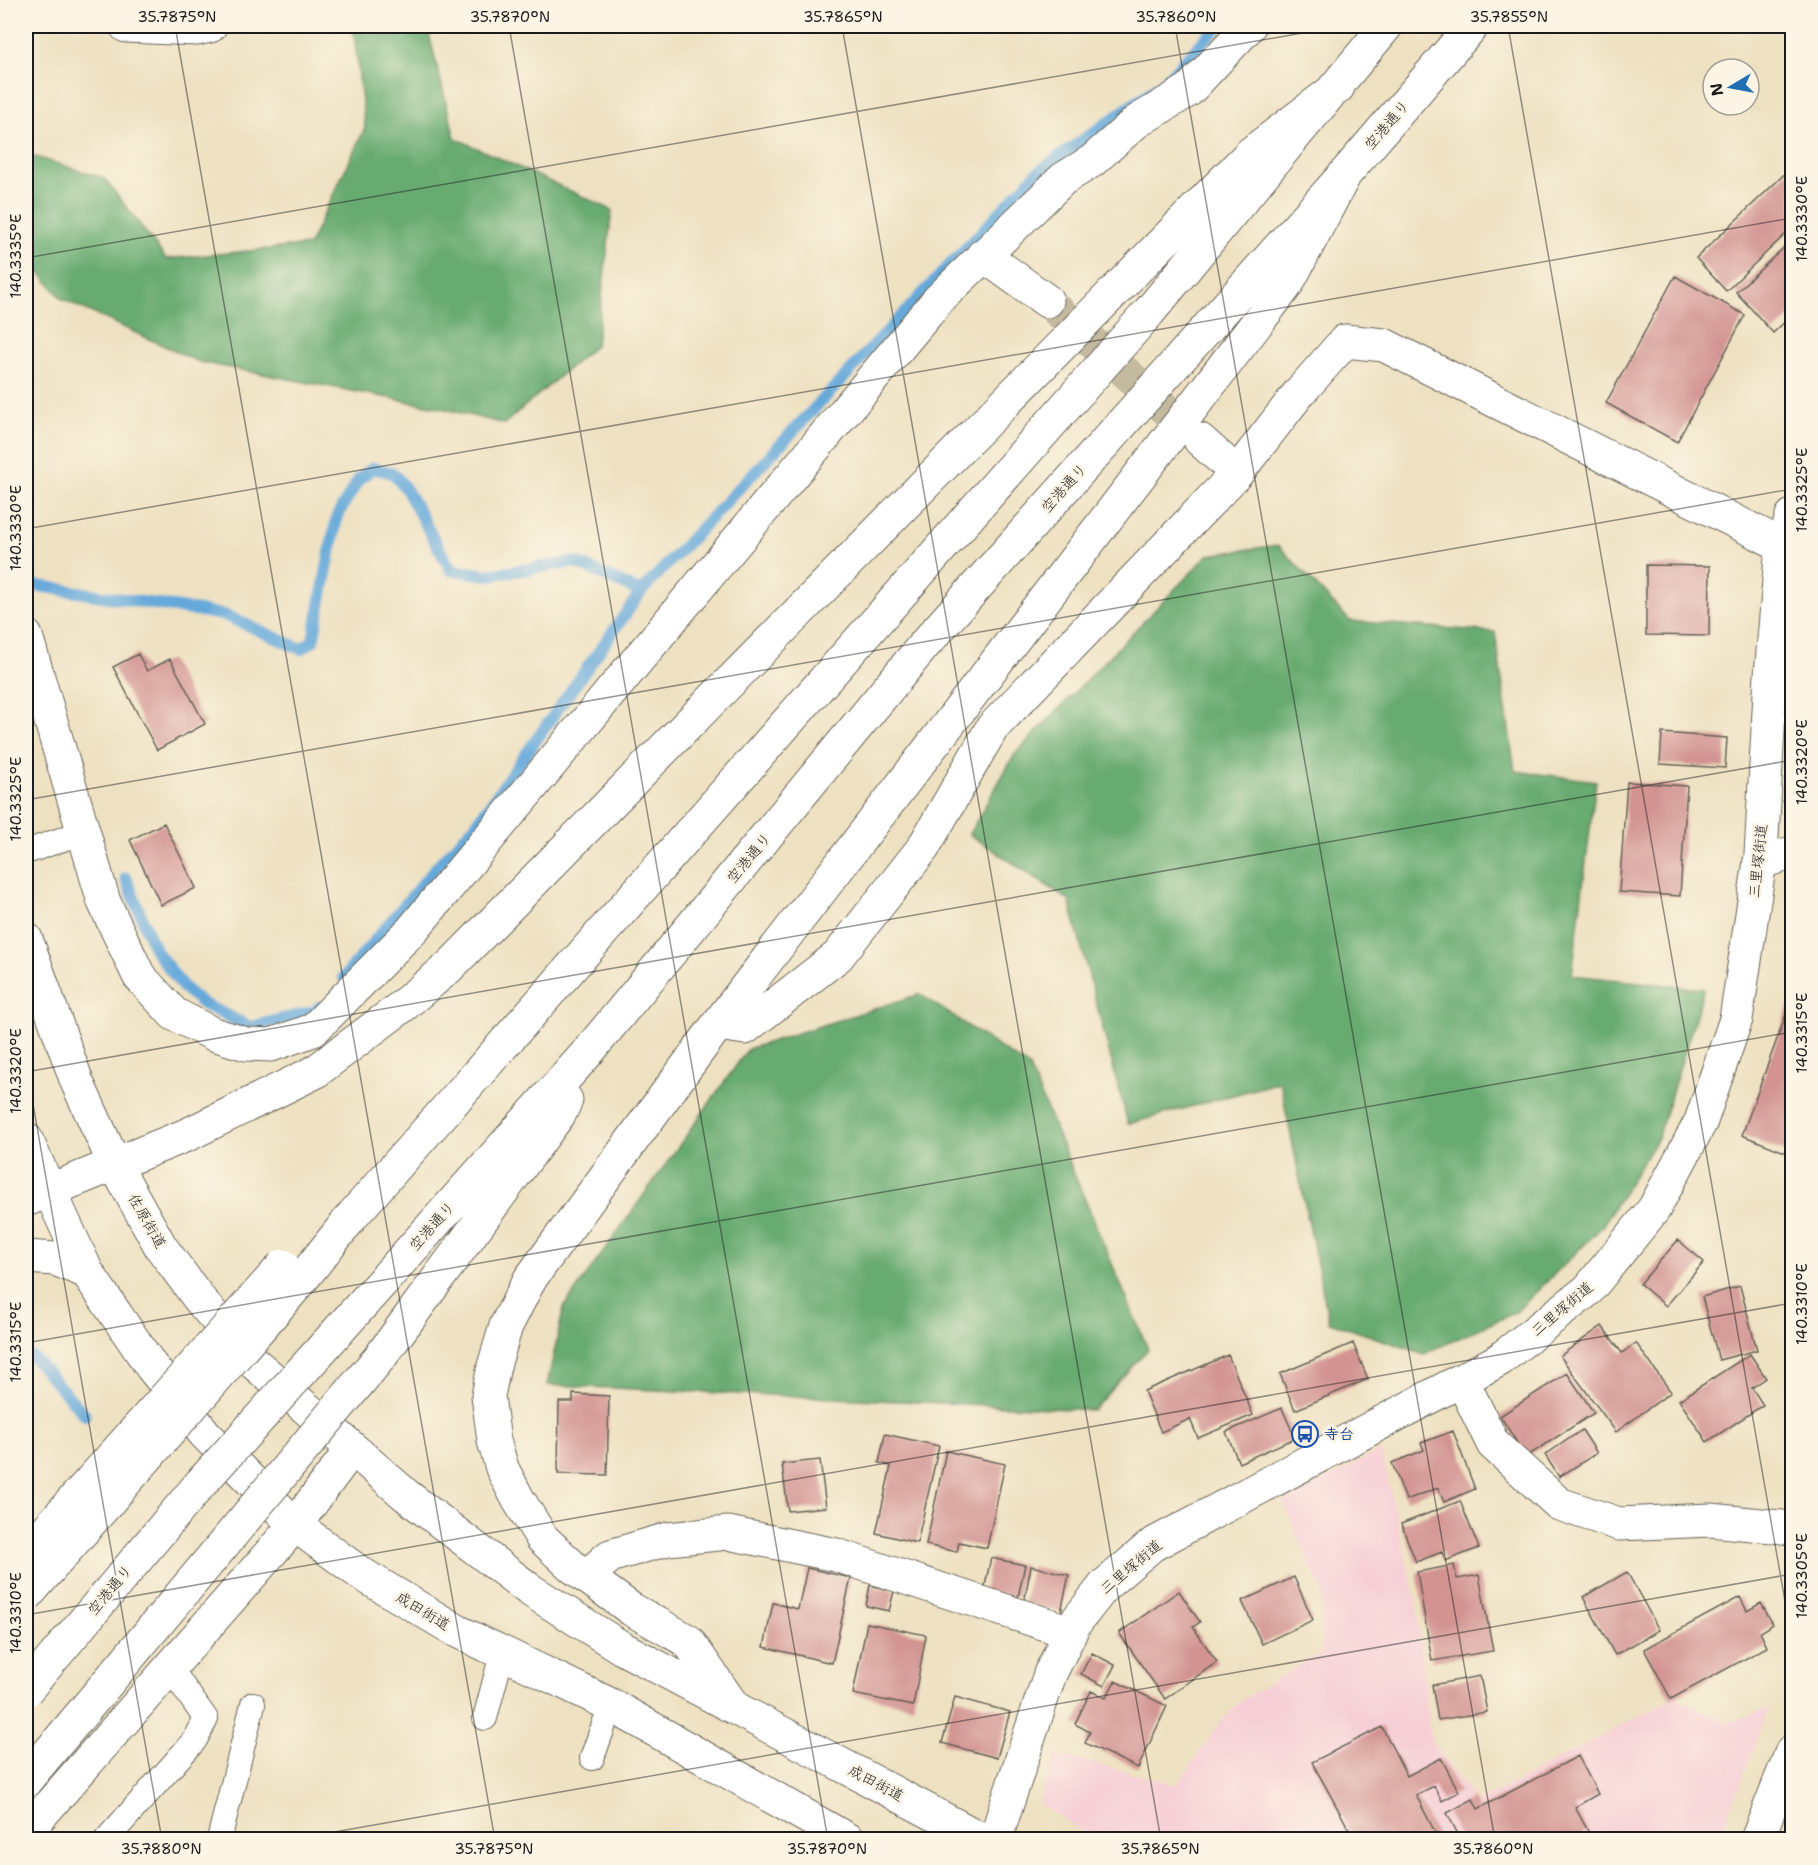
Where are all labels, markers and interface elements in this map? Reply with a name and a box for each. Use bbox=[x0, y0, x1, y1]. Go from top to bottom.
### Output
text: 35.7875°N bbox=[137, 7, 217, 27]
text: 35.7870°N bbox=[470, 7, 550, 27]
text: 35.7865°N bbox=[803, 7, 883, 27]
text: 35.7860°N bbox=[1135, 7, 1217, 27]
text: 35.7855°N bbox=[1470, 7, 1548, 27]
north arrow bbox=[1701, 57, 1761, 117]
text: N bbox=[1705, 81, 1728, 98]
street label: 空港通り bbox=[1360, 96, 1414, 154]
text: 140.3330°E bbox=[1792, 176, 1812, 262]
text: 140.3335°E bbox=[6, 214, 26, 298]
text: 140.3325°E bbox=[1792, 448, 1812, 532]
street label: 空港通り bbox=[1036, 459, 1092, 517]
text: 140.3330°E bbox=[6, 485, 26, 571]
text: 140.3320°E bbox=[1792, 719, 1812, 805]
text: 140.3325°E bbox=[6, 757, 26, 841]
street label: 三里塚街道 bbox=[1744, 823, 1772, 899]
street label: 空港通り bbox=[722, 829, 776, 887]
text: 140.3315°E bbox=[1792, 993, 1812, 1073]
text: 140.3320°E bbox=[6, 1028, 26, 1114]
street label: 佐原街道 bbox=[123, 1190, 171, 1252]
street label: 空港通り bbox=[404, 1197, 460, 1255]
text: 140.3310°E bbox=[1792, 1263, 1812, 1345]
street label: 三里塚街道 bbox=[1527, 1277, 1597, 1341]
text: 140.3315°E bbox=[6, 1302, 26, 1382]
bus stop icon: 寺台 bbox=[1290, 1419, 1320, 1449]
place label: 寺台 bbox=[1324, 1424, 1354, 1444]
text: 140.3305°E bbox=[1792, 1533, 1812, 1619]
street label: 三里塚街道 bbox=[1096, 1535, 1166, 1599]
street label: 空港通り bbox=[83, 1561, 137, 1619]
text: 140.3310°E bbox=[6, 1572, 26, 1654]
street label: 成田街道 bbox=[392, 1587, 454, 1635]
street label: 成田街道 bbox=[845, 1760, 907, 1806]
text: 35.7880°N bbox=[120, 1839, 202, 1859]
text: 35.7875°N bbox=[454, 1839, 534, 1859]
text: 35.7870°N bbox=[787, 1839, 867, 1859]
text: 35.7865°N bbox=[1120, 1839, 1200, 1859]
text: 35.7860°N bbox=[1452, 1839, 1534, 1859]

